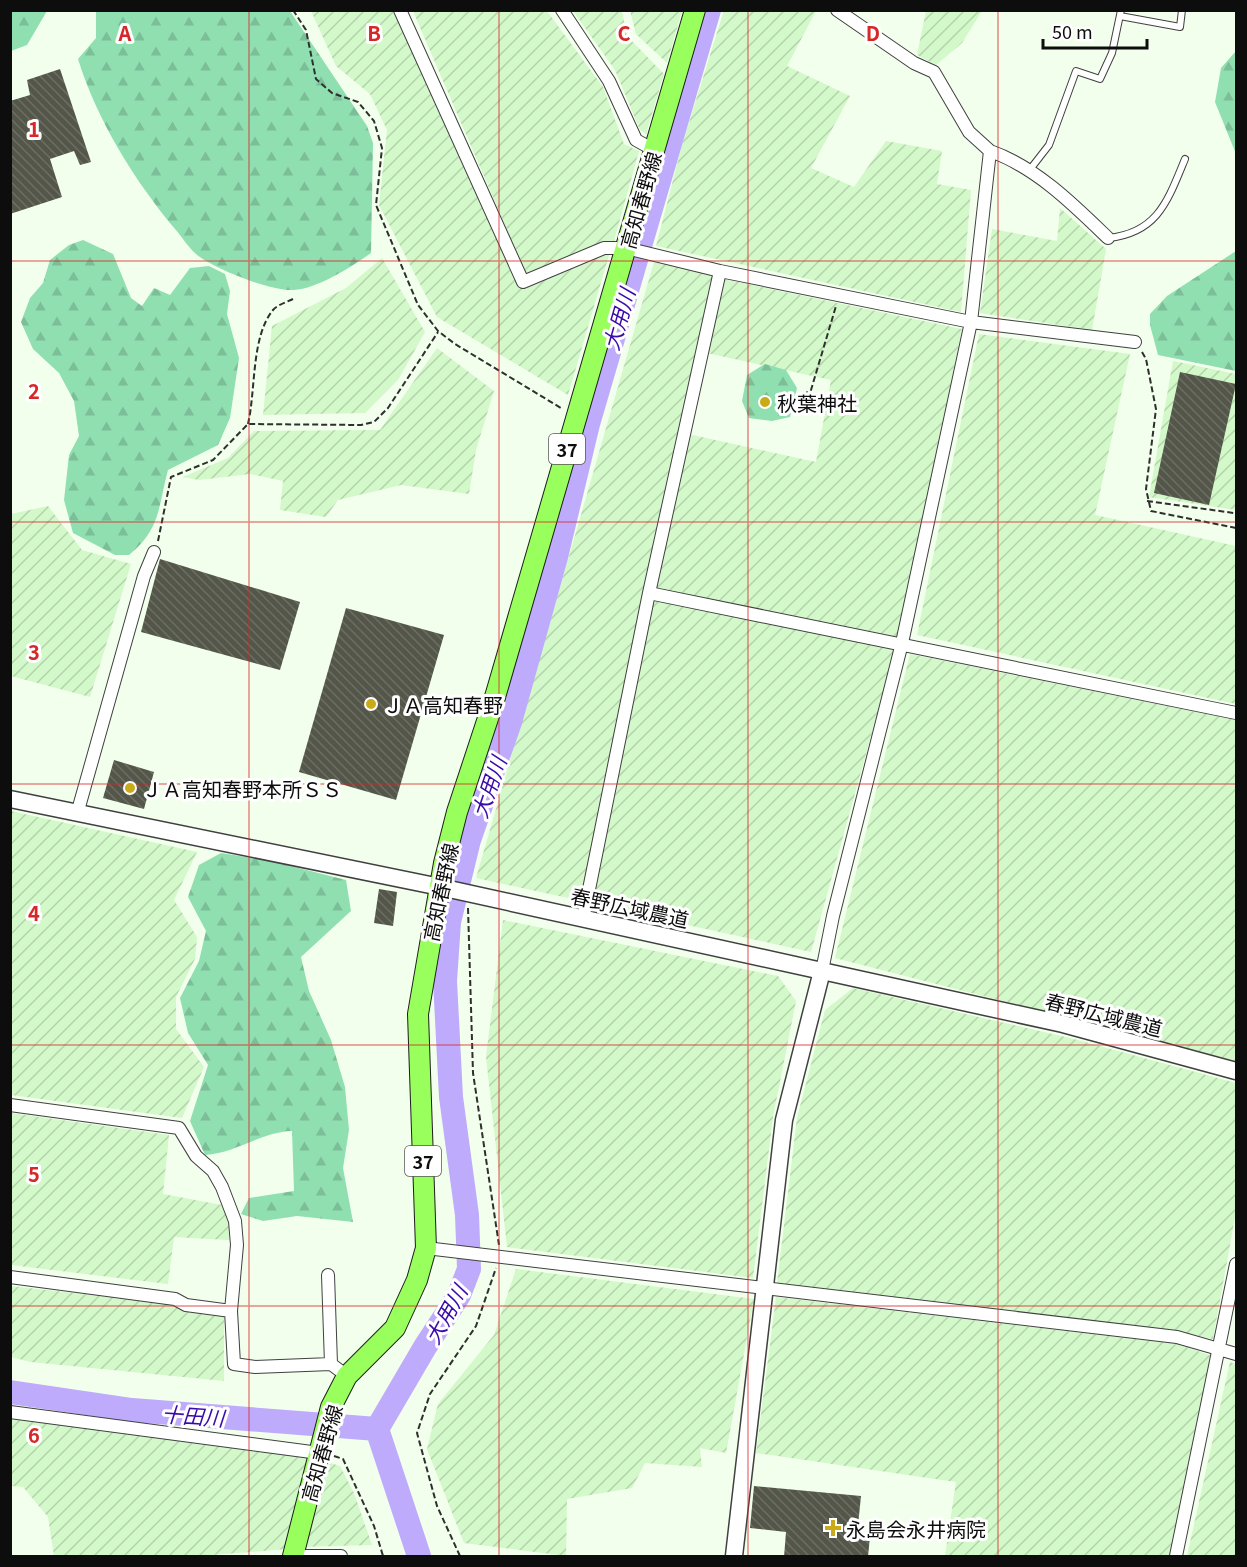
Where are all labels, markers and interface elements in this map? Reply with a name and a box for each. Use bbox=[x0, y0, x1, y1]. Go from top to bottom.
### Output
scale bar bbox=[1043, 12, 1146, 50]
text: A bbox=[118, 18, 132, 47]
text: B bbox=[367, 18, 381, 47]
text: C bbox=[617, 18, 631, 47]
text: D bbox=[866, 18, 880, 47]
text: 50 m bbox=[1052, 18, 1093, 44]
text: 1 bbox=[28, 114, 40, 143]
street label: 高知春野線 bbox=[612, 148, 668, 252]
water label: 大用川 bbox=[595, 283, 642, 353]
text: 2 bbox=[28, 376, 40, 405]
place label: 秋葉神社 bbox=[777, 388, 857, 417]
marker: 秋葉神社 bbox=[758, 395, 772, 409]
road number: 37 bbox=[549, 434, 585, 464]
text: 3 bbox=[28, 637, 40, 666]
place label: ＪＡ高知春野 bbox=[383, 690, 503, 719]
marker: ＪＡ高知春野 bbox=[364, 697, 378, 711]
water label: 大用川 bbox=[464, 750, 513, 822]
place label: ＪＡ高知春野本所ＳＳ bbox=[142, 774, 342, 803]
marker: ＪＡ高知春野本所ＳＳ bbox=[123, 781, 137, 795]
street label: 高知春野線 bbox=[415, 840, 465, 944]
street label: 春野広域農道 bbox=[568, 880, 692, 934]
text: 4 bbox=[28, 898, 40, 927]
street label: 春野広域農道 bbox=[1042, 985, 1166, 1043]
road number: 37 bbox=[405, 1146, 441, 1176]
text: 5 bbox=[28, 1159, 40, 1188]
water label: 大用川 bbox=[417, 1277, 474, 1349]
water label: 十田川 bbox=[161, 1398, 227, 1432]
street label: 高知春野線 bbox=[293, 1401, 349, 1505]
text: 6 bbox=[28, 1420, 40, 1449]
place label: 永島会永井病院 bbox=[846, 1514, 986, 1543]
marker: 永島会永井病院 bbox=[824, 1519, 842, 1537]

